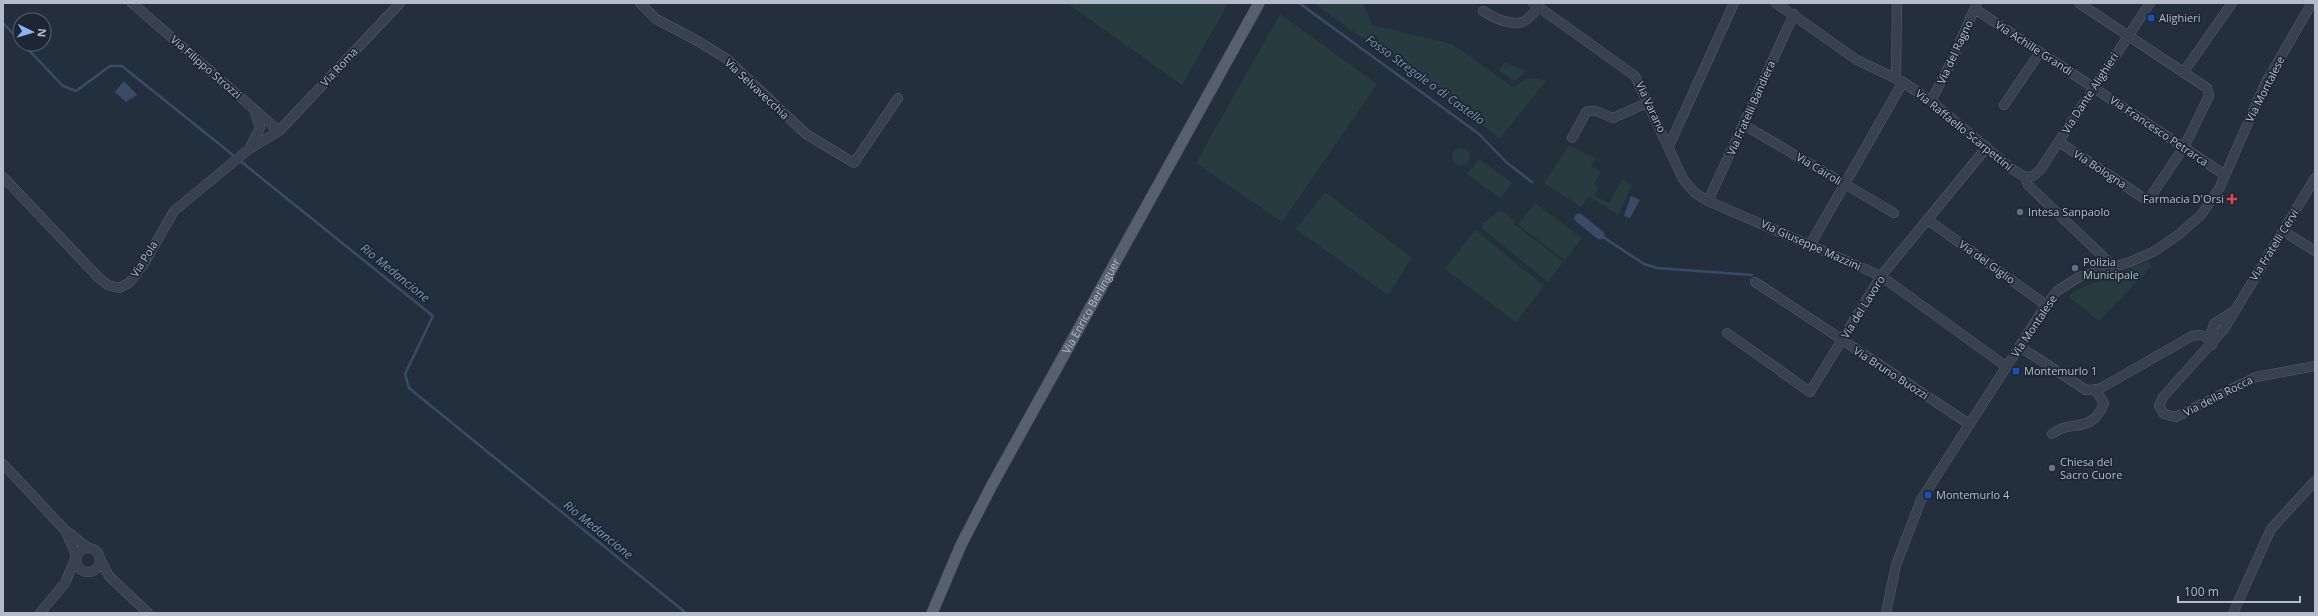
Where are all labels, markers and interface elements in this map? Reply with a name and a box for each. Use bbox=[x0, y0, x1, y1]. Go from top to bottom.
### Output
place label: Alighieri bbox=[2159, 10, 2200, 25]
north arrow bbox=[12, 12, 52, 52]
marker: Alighieri bbox=[2146, 13, 2156, 23]
street label: Via del Ragno bbox=[1933, 17, 1976, 86]
street label: Via Achille Grandi bbox=[1993, 17, 2076, 78]
text: N bbox=[35, 28, 50, 38]
water label: Fosso Stregale o di Castello bbox=[1362, 31, 1488, 129]
street label: Via Filippo Strozzi bbox=[168, 32, 245, 102]
street label: Via Roma bbox=[317, 44, 360, 89]
street label: Via Dante Alighieri bbox=[2058, 49, 2121, 136]
street label: Via Montalese bbox=[2242, 53, 2288, 124]
street label: Via Selvavecchia bbox=[722, 55, 793, 122]
street label: Via Fratelli Bandiera bbox=[1723, 58, 1778, 158]
street label: Via Varano bbox=[1633, 79, 1670, 135]
street label: Via Raffaello Scarpettini bbox=[1913, 86, 2016, 173]
street label: Via Francesco Petrarca bbox=[2107, 92, 2212, 169]
street label: Via Bologna bbox=[2071, 146, 2130, 191]
street label: Via Cairoli bbox=[1794, 149, 1845, 188]
place label: Farmacia D'Orsi bbox=[2143, 191, 2224, 206]
marker: Farmacia D'Orsi bbox=[2227, 194, 2237, 204]
place label: Intesa Sanpaolo bbox=[2028, 204, 2110, 219]
street label: Via Fratelli Cervi bbox=[2246, 206, 2302, 283]
marker: Intesa Sanpaolo bbox=[2015, 207, 2025, 217]
street label: Via Giuseppe Mazzini bbox=[1759, 216, 1864, 273]
street label: Via del Giglio bbox=[1956, 236, 2019, 287]
street label: Via Pola bbox=[127, 238, 161, 280]
water label: Rio Medancione bbox=[357, 239, 434, 306]
place label: Polizia Municipale bbox=[2083, 254, 2139, 282]
street label: Via Enrico Berlinguer bbox=[1058, 255, 1123, 356]
marker: Polizia Municipale bbox=[2070, 263, 2080, 273]
street label: Via del Lavoro bbox=[1837, 272, 1888, 341]
street label: Via Montalese bbox=[2007, 292, 2060, 360]
street label: Via Bruno Buozzi bbox=[1851, 343, 1932, 402]
place label: Montemurlo 1 bbox=[2024, 363, 2097, 378]
marker: Montemurlo 1 bbox=[2011, 366, 2021, 376]
street label: Via della Rocca bbox=[2181, 372, 2255, 419]
place label: Chiesa del Sacro Cuore bbox=[2060, 454, 2122, 482]
marker: Chiesa del Sacro Cuore bbox=[2047, 463, 2057, 473]
place label: Montemurlo 4 bbox=[1936, 487, 2010, 502]
marker: Montemurlo 4 bbox=[1923, 490, 1933, 500]
water label: Rio Medancione bbox=[560, 496, 637, 563]
scale bar bbox=[2178, 578, 2300, 604]
text: 100 m bbox=[2184, 583, 2219, 600]

